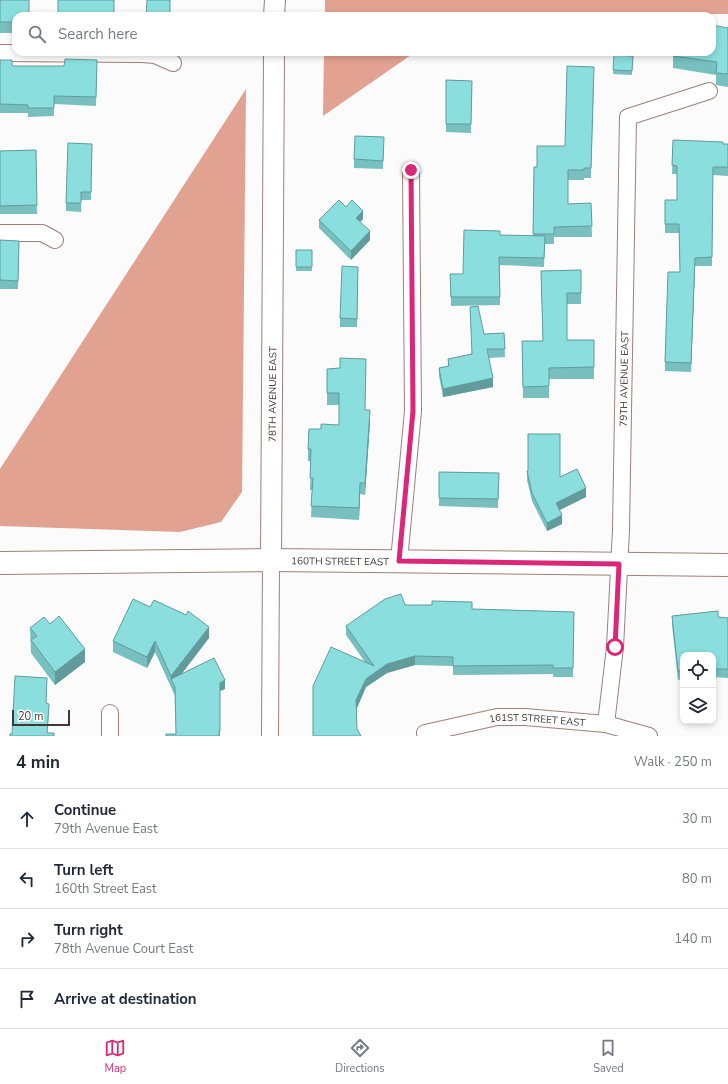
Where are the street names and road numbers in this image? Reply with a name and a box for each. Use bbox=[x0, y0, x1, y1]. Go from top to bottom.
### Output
street label: 79TH AVENUE EAST bbox=[617, 331, 632, 427]
street label: 78TH AVENUE EAST bbox=[266, 346, 280, 442]
street label: 160TH STREET EAST bbox=[291, 554, 389, 569]
street label: 161ST STREET EAST bbox=[488, 711, 586, 730]

